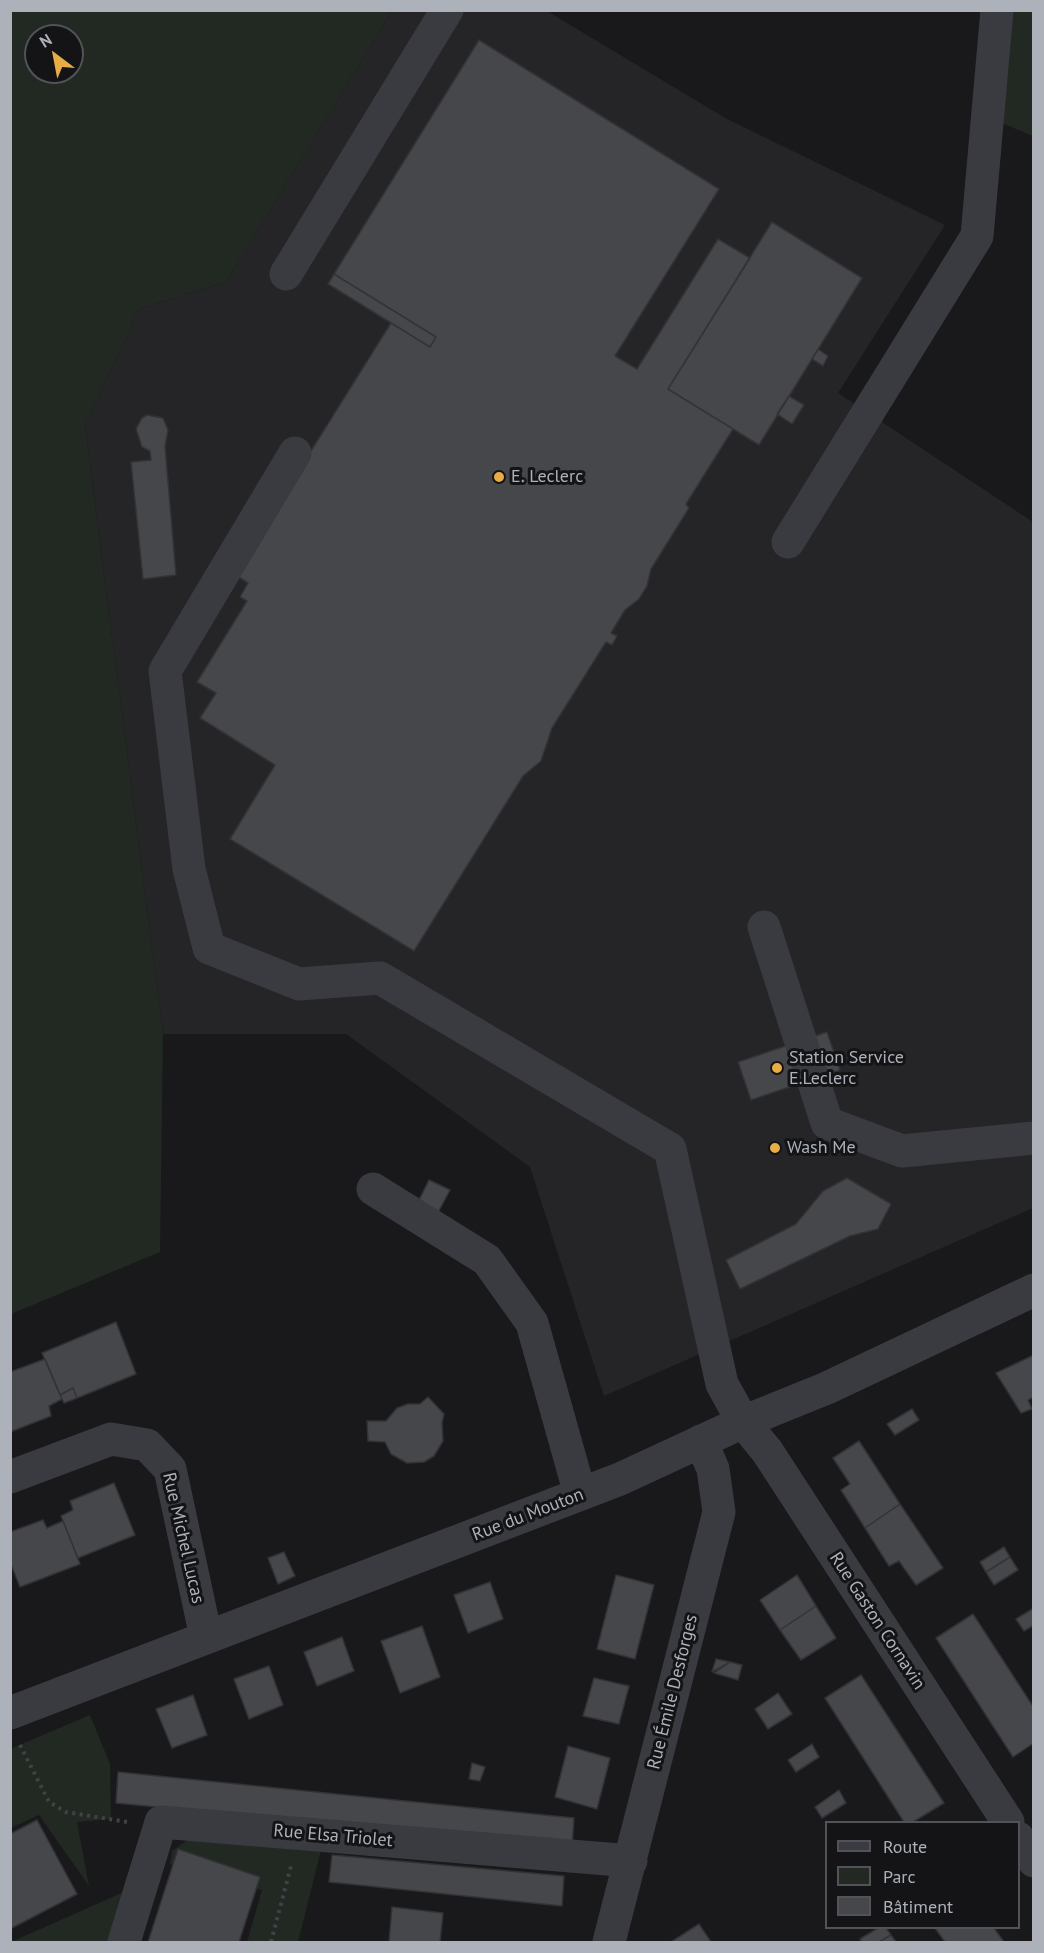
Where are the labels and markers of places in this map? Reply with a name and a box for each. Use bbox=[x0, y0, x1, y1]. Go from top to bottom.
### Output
place label: E. Leclerc bbox=[511, 466, 583, 488]
marker: E. Leclerc bbox=[492, 470, 506, 484]
place label: Station Service E.Leclerc bbox=[789, 1047, 904, 1090]
marker: Station Service E.Leclerc bbox=[770, 1061, 784, 1075]
place label: Wash Me bbox=[787, 1137, 856, 1159]
marker: Wash Me bbox=[768, 1141, 782, 1155]

